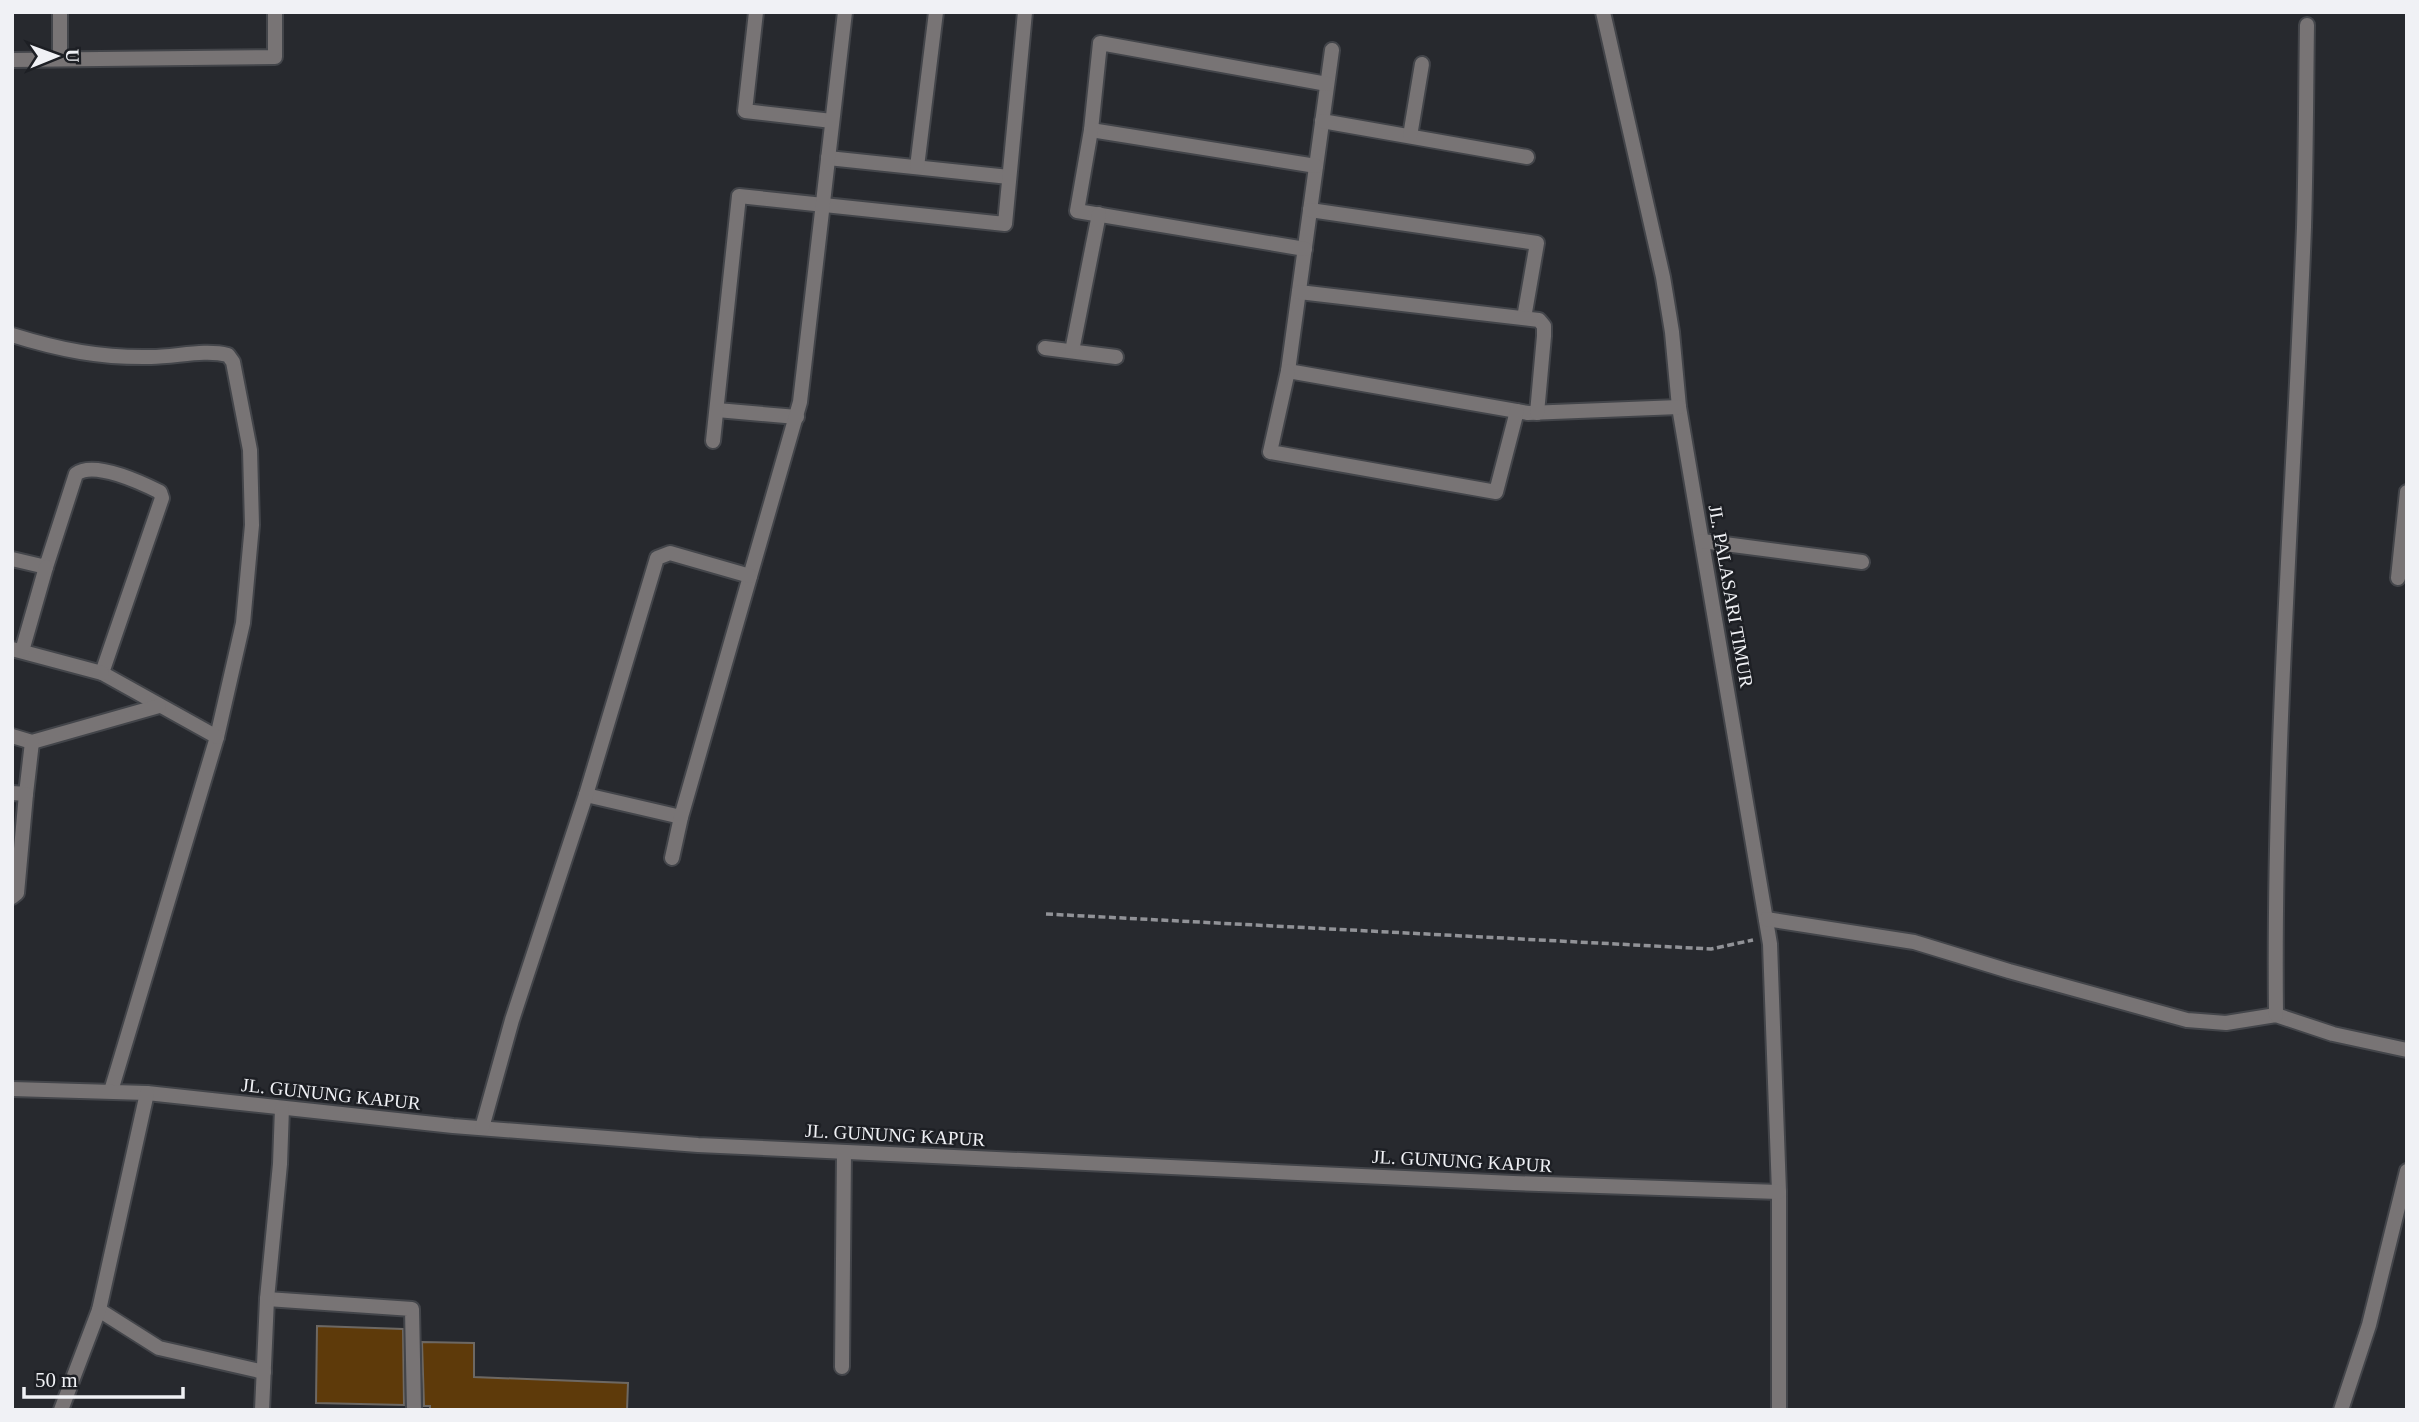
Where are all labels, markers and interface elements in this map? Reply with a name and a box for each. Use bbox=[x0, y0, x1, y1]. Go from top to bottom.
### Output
north arrow bbox=[21, 21, 91, 91]
text: U bbox=[62, 49, 83, 63]
street label: JL. PALASARI TIMUR bbox=[1705, 503, 1757, 689]
street label: JL. GUNUNG KAPUR bbox=[240, 1074, 422, 1114]
street label: JL. GUNUNG KAPUR bbox=[805, 1120, 986, 1150]
street label: JL. GUNUNG KAPUR bbox=[1372, 1146, 1553, 1176]
scale bar bbox=[24, 1356, 184, 1400]
text: 50 m bbox=[35, 1368, 78, 1392]

